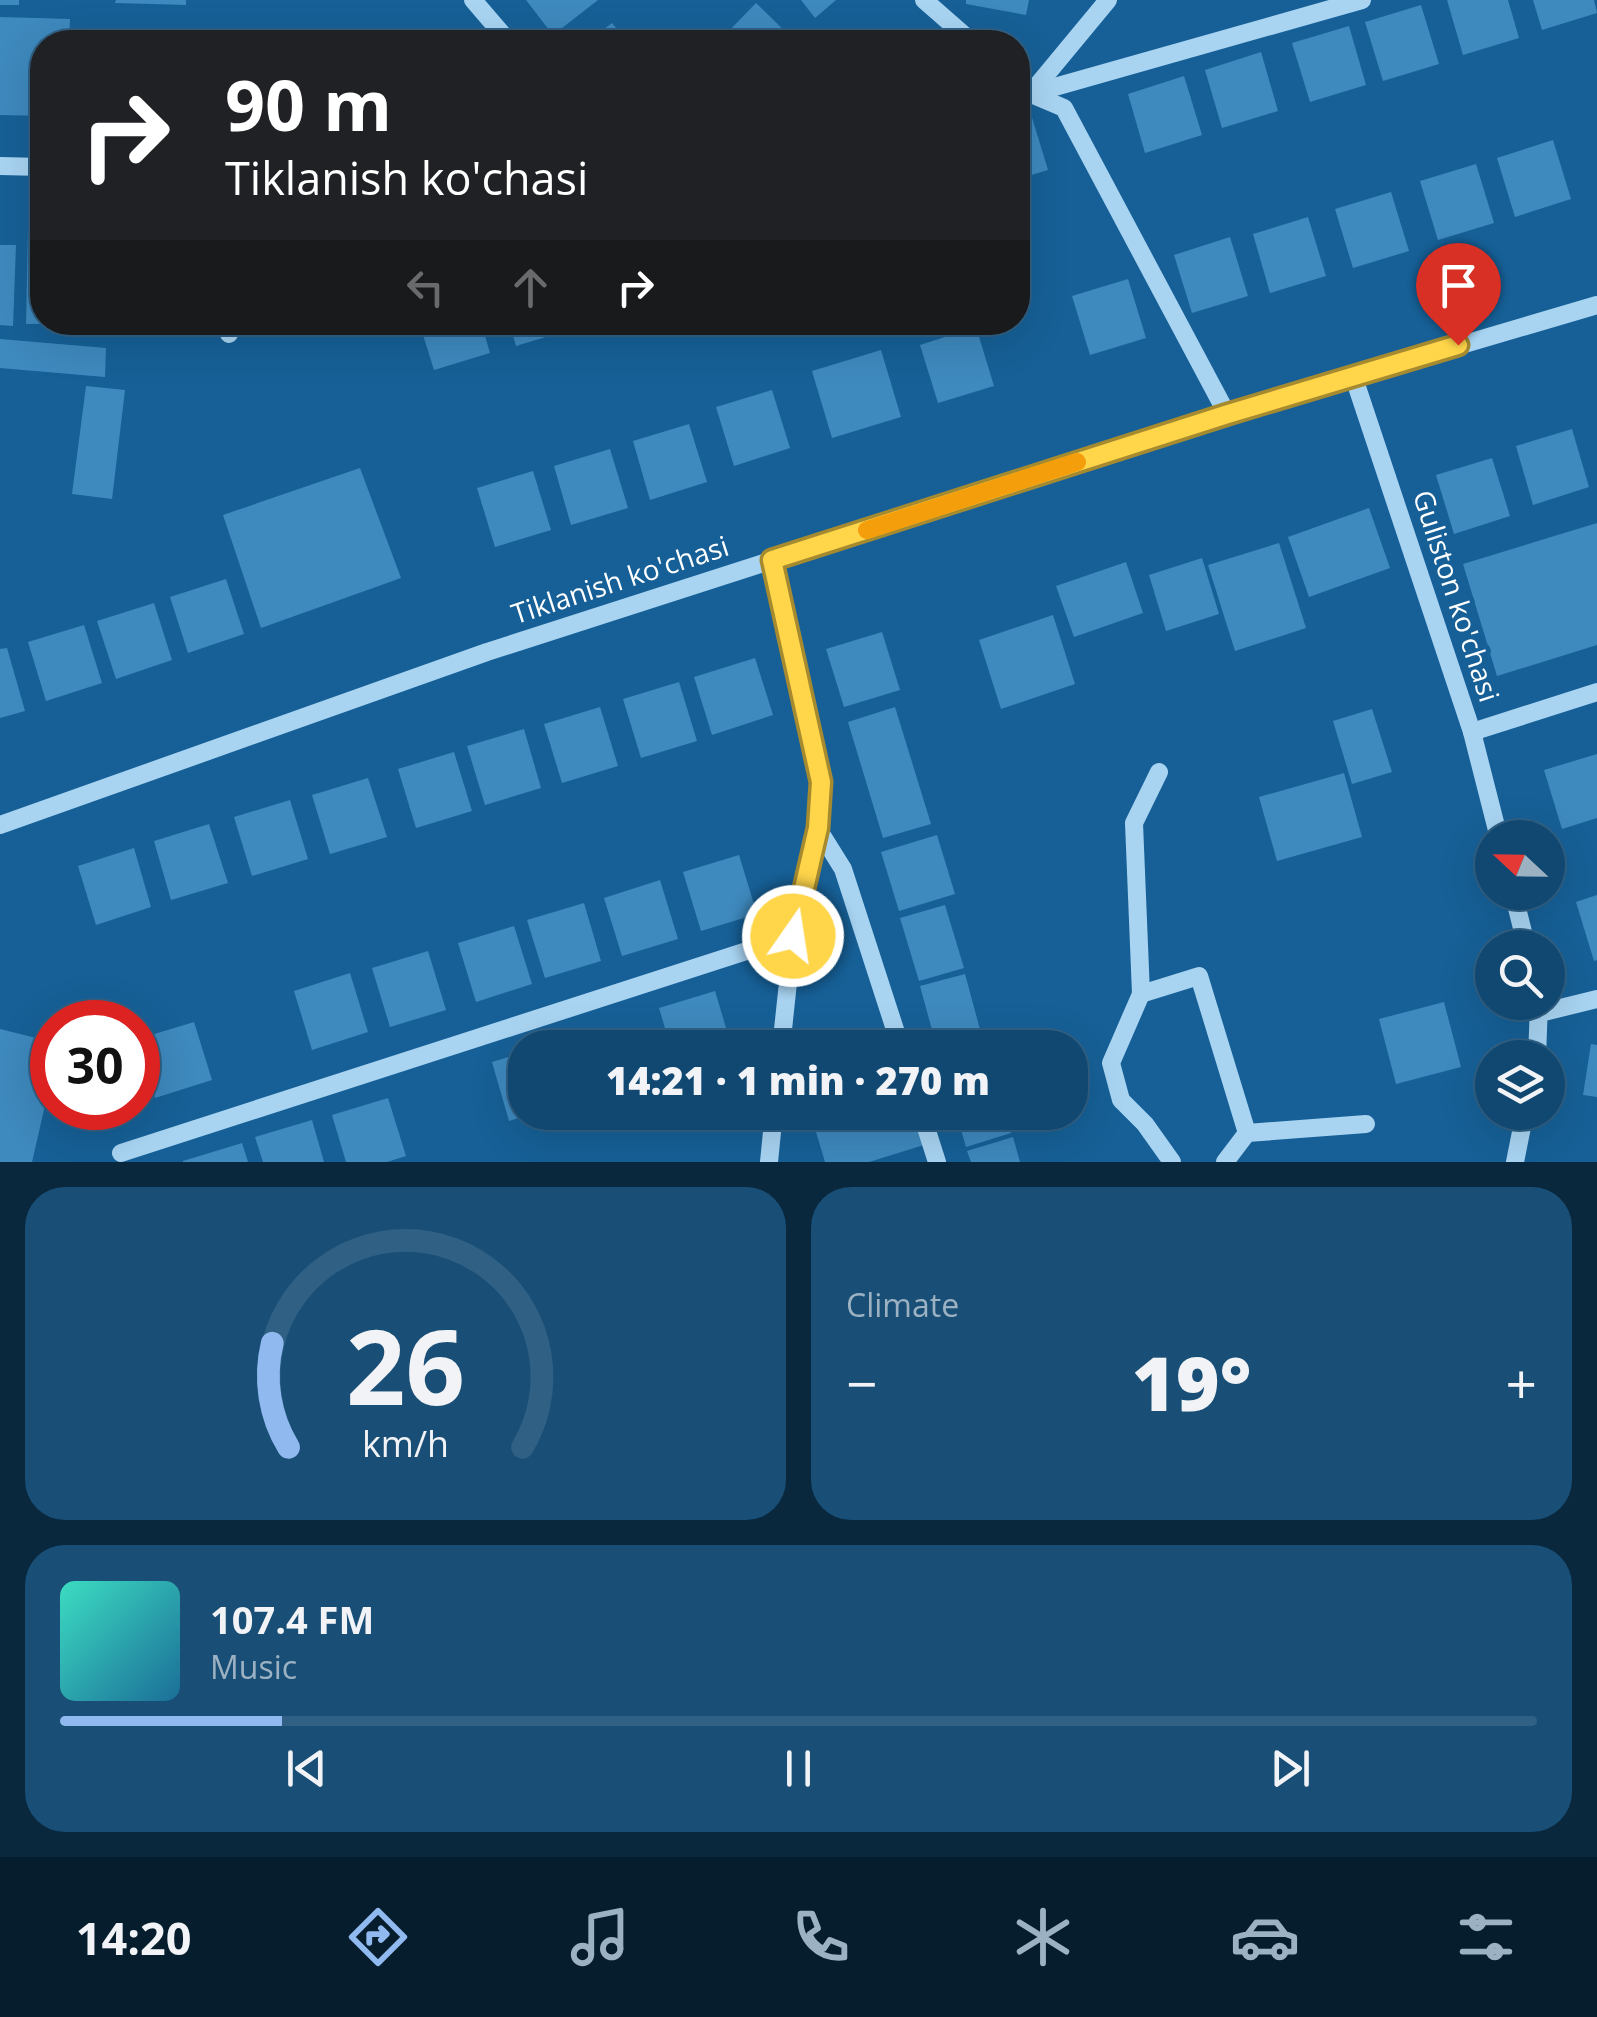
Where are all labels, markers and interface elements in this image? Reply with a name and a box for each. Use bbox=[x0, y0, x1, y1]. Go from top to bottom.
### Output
text: 90 m bbox=[225, 56, 392, 152]
icon: right bbox=[60, 70, 190, 200]
text: Tiklanish ko'chasi bbox=[225, 147, 588, 208]
pin bbox=[1416, 243, 1501, 346]
icon: arrive bbox=[1431, 258, 1486, 313]
icon: left bbox=[398, 260, 453, 315]
icon: ahead bbox=[503, 260, 558, 315]
icon: right bbox=[608, 260, 663, 315]
street label: Guliston ko'chasi bbox=[1405, 485, 1509, 706]
street label: Tiklanish ko'chasi bbox=[506, 526, 733, 632]
north arrow bbox=[1475, 820, 1565, 910]
map controls bbox=[1475, 820, 1565, 1130]
position arrow bbox=[741, 884, 845, 988]
button: search bbox=[1475, 930, 1565, 1020]
speed limit sign: 30 bbox=[30, 1000, 160, 1130]
button: layers bbox=[1475, 1040, 1565, 1130]
text: 14:21 · 1 min · 270 m bbox=[606, 1054, 990, 1106]
text: Climate bbox=[846, 1283, 959, 1326]
text: 26 bbox=[346, 1294, 465, 1435]
text: 19° bbox=[1132, 1331, 1251, 1433]
text: − bbox=[846, 1345, 877, 1420]
text: + bbox=[1506, 1345, 1537, 1420]
text: km/h bbox=[362, 1419, 449, 1467]
text: 107.4 FM bbox=[210, 1593, 374, 1645]
text: Music bbox=[210, 1645, 297, 1688]
icon: previous bbox=[279, 1741, 334, 1796]
icon: pause bbox=[771, 1741, 826, 1796]
icon: next bbox=[1263, 1741, 1318, 1796]
icon: directions bbox=[343, 1902, 413, 1972]
icon: music bbox=[565, 1902, 635, 1972]
icon: phone bbox=[786, 1902, 856, 1972]
icon: climate bbox=[1008, 1902, 1078, 1972]
icon: car bbox=[1230, 1902, 1300, 1972]
icon: filters bbox=[1451, 1902, 1521, 1972]
text: 14:20 bbox=[76, 1907, 192, 1968]

